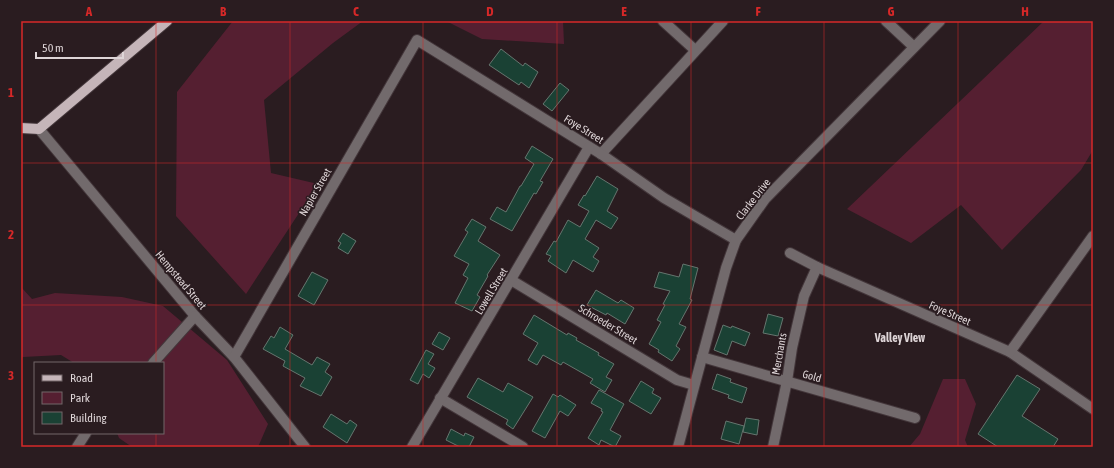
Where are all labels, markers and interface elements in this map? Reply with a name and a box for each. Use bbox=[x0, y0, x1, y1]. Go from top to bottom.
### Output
text: A bbox=[85, 4, 93, 19]
text: B bbox=[220, 4, 227, 19]
text: C bbox=[353, 4, 359, 19]
text: D bbox=[486, 4, 494, 19]
text: E bbox=[621, 4, 627, 19]
text: F bbox=[755, 4, 761, 19]
text: G bbox=[888, 4, 895, 19]
text: H bbox=[1021, 4, 1029, 19]
scale bar bbox=[36, 34, 123, 60]
text: 50 m bbox=[42, 41, 64, 55]
text: 1 bbox=[8, 85, 14, 100]
street label: Foye Street bbox=[562, 112, 606, 146]
street label: Napier Street bbox=[296, 166, 334, 218]
street label: Clarke Drive bbox=[733, 176, 773, 222]
text: 2 bbox=[8, 227, 14, 242]
street label: Hempstead Street bbox=[153, 248, 209, 312]
street label: Lowell Street bbox=[472, 266, 510, 316]
street label: Foye Street bbox=[927, 299, 973, 327]
street label: Schroeder Street bbox=[576, 302, 640, 346]
district label: Valley View bbox=[874, 331, 926, 345]
street label: Merchants bbox=[769, 332, 789, 376]
legend bbox=[34, 362, 164, 434]
text: 3 bbox=[8, 368, 14, 383]
street label: Gold bbox=[801, 368, 823, 384]
text: Road bbox=[70, 371, 93, 385]
text: Park bbox=[70, 391, 91, 405]
text: Building bbox=[70, 411, 108, 425]

